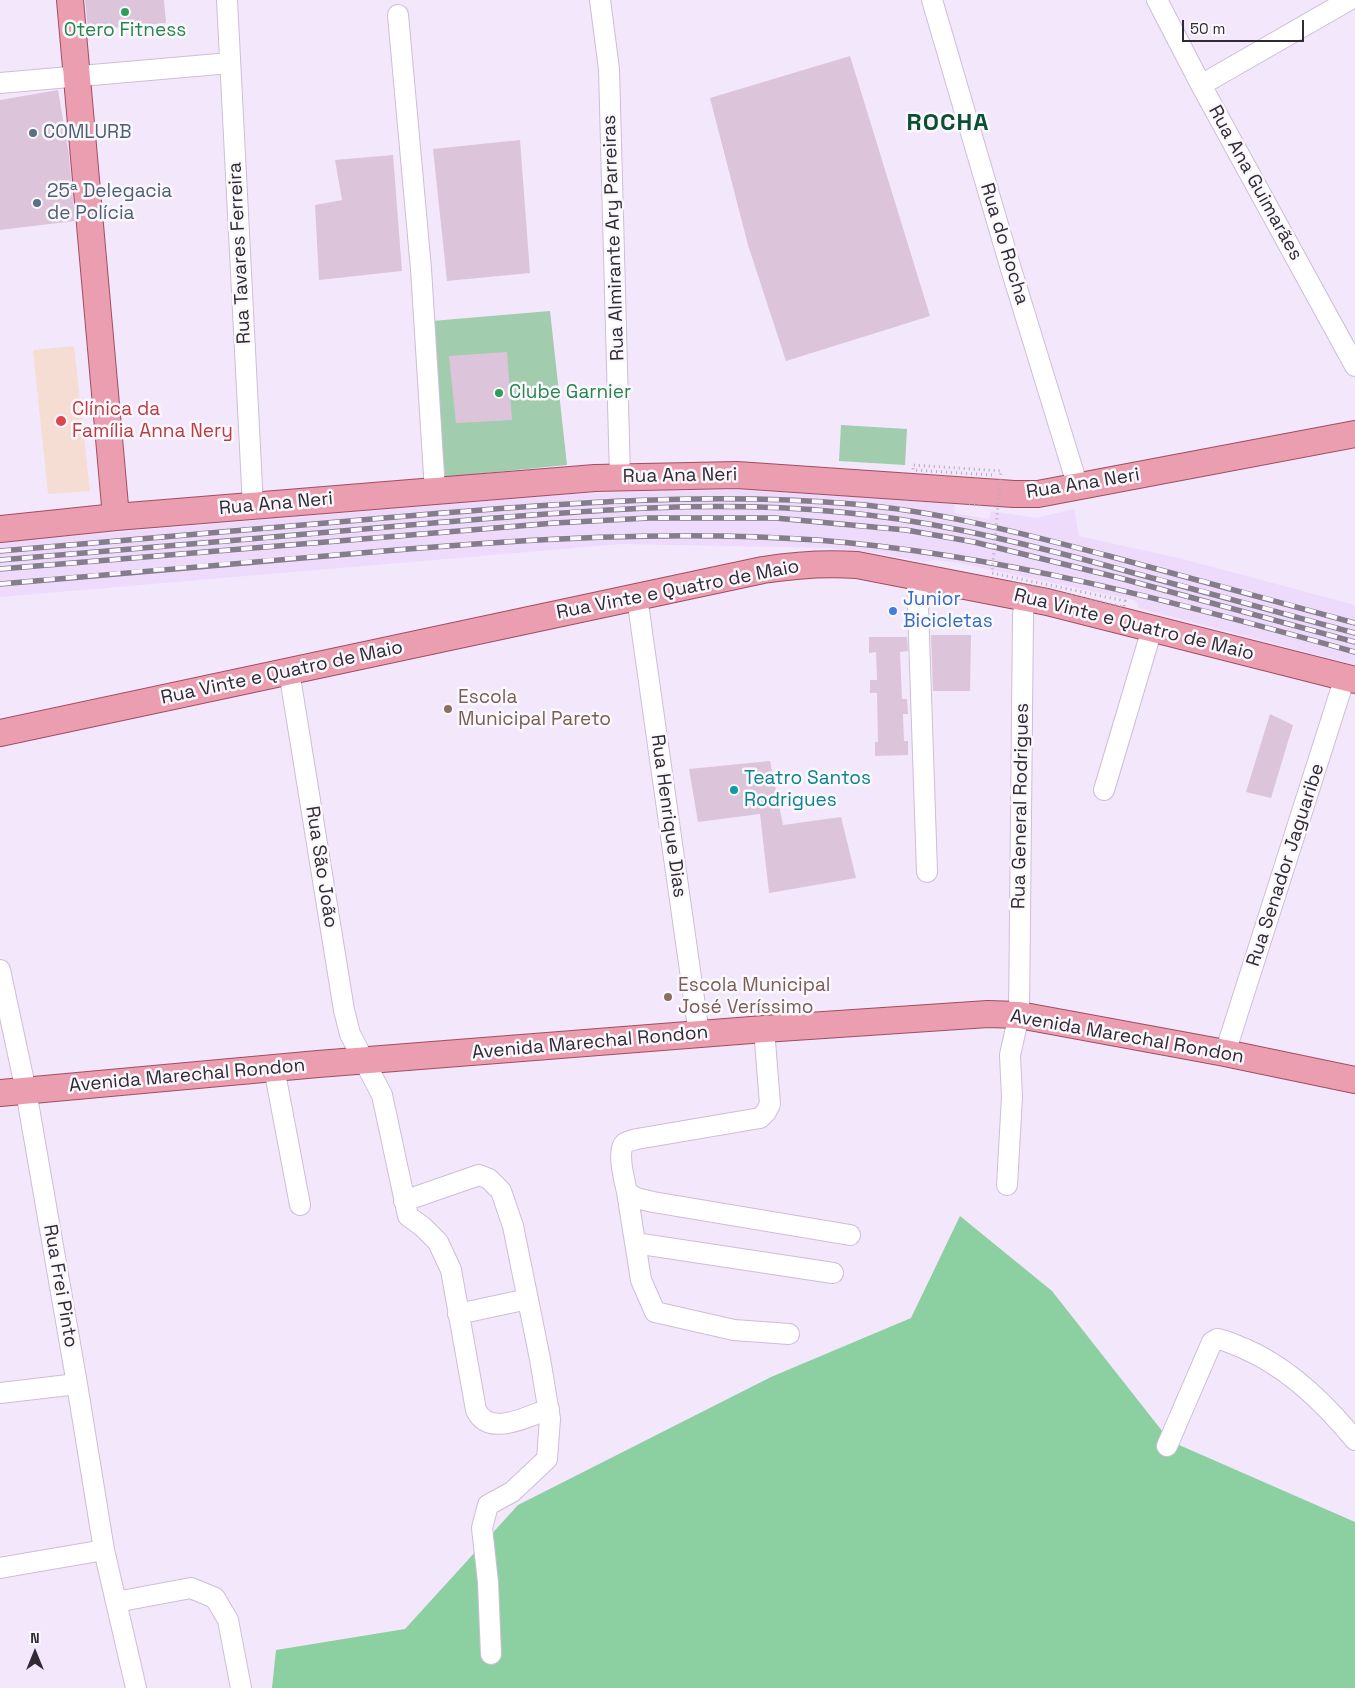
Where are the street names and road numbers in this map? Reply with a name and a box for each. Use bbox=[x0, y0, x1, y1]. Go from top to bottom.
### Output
street label: Rua Ana Guimarães bbox=[1203, 102, 1307, 264]
street label: Rua Almirante Ary Parreiras bbox=[598, 115, 630, 361]
street label: Rua Tavares Ferreira bbox=[224, 161, 256, 345]
street label: Rua do Rocha bbox=[975, 180, 1033, 308]
street label: Rua Ana Neri bbox=[623, 464, 737, 488]
street label: Rua Ana Neri bbox=[1025, 464, 1141, 504]
street label: Rua Ana Neri bbox=[218, 488, 334, 520]
street label: Rua Vinte e Quatro de Maio bbox=[555, 555, 801, 625]
street label: Rua Vinte e Quatro de Maio bbox=[1011, 584, 1257, 666]
street label: Rua Vinte e Quatro de Maio bbox=[159, 636, 405, 710]
street label: Rua General Rodrigues bbox=[1008, 703, 1034, 909]
street label: Rua Henrique Dias bbox=[645, 733, 691, 899]
street label: Rua Senador Jaguaribe bbox=[1242, 761, 1330, 969]
street label: Rua São João bbox=[300, 804, 342, 930]
street label: Avenida Marechal Rondon bbox=[1008, 1005, 1246, 1069]
street label: Avenida Marechal Rondon bbox=[471, 1021, 709, 1065]
street label: Avenida Marechal Rondon bbox=[68, 1054, 306, 1098]
street label: Rua Frei Pinto bbox=[38, 1223, 82, 1349]

